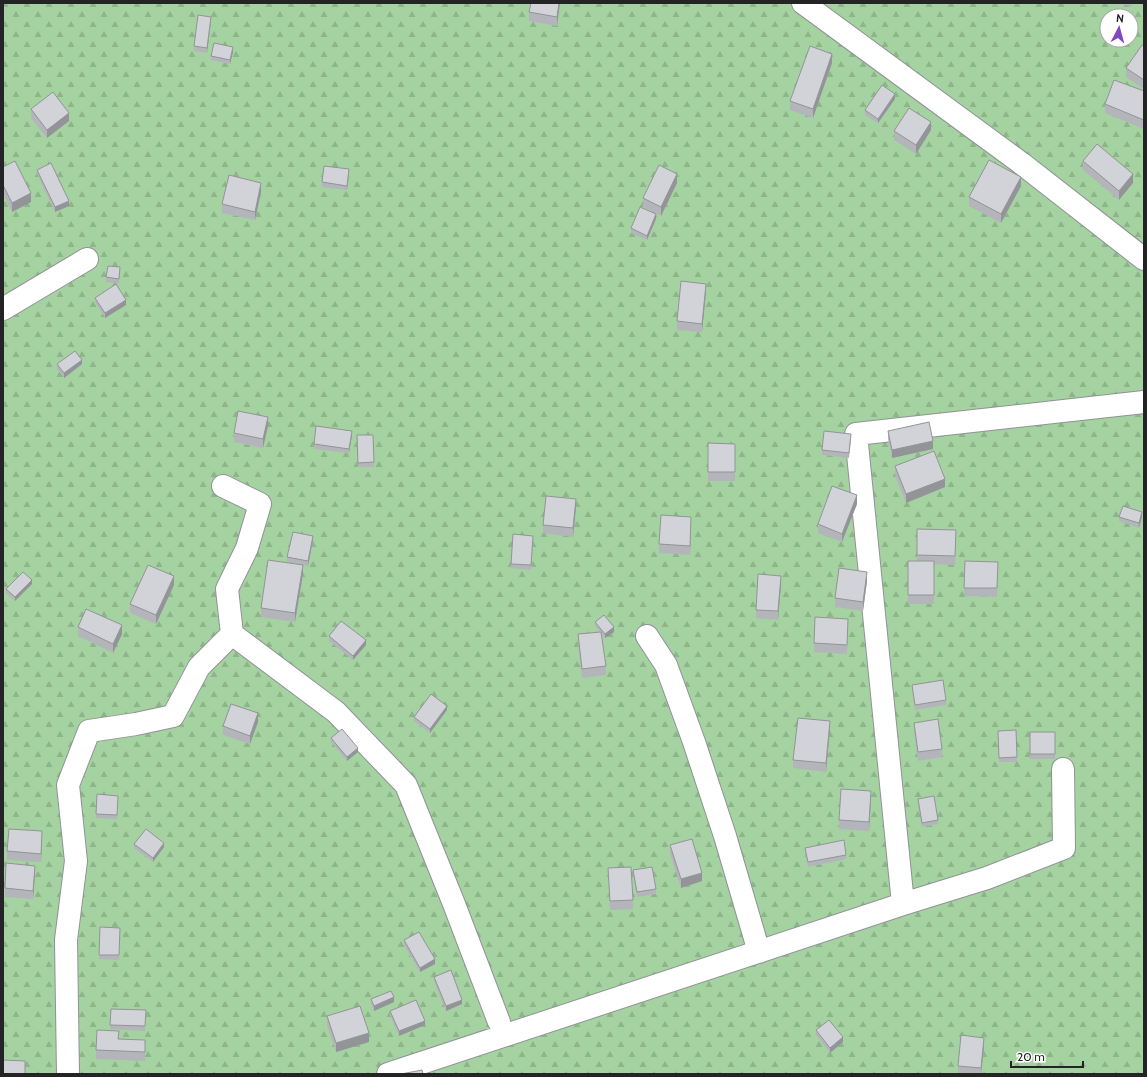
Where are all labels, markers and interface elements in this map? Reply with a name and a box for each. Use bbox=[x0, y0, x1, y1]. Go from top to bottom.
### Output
north arrow bbox=[1099, 8, 1139, 48]
text: N bbox=[1115, 11, 1125, 25]
scale bar bbox=[1011, 1043, 1083, 1069]
text: 20 m bbox=[1017, 1049, 1045, 1064]

